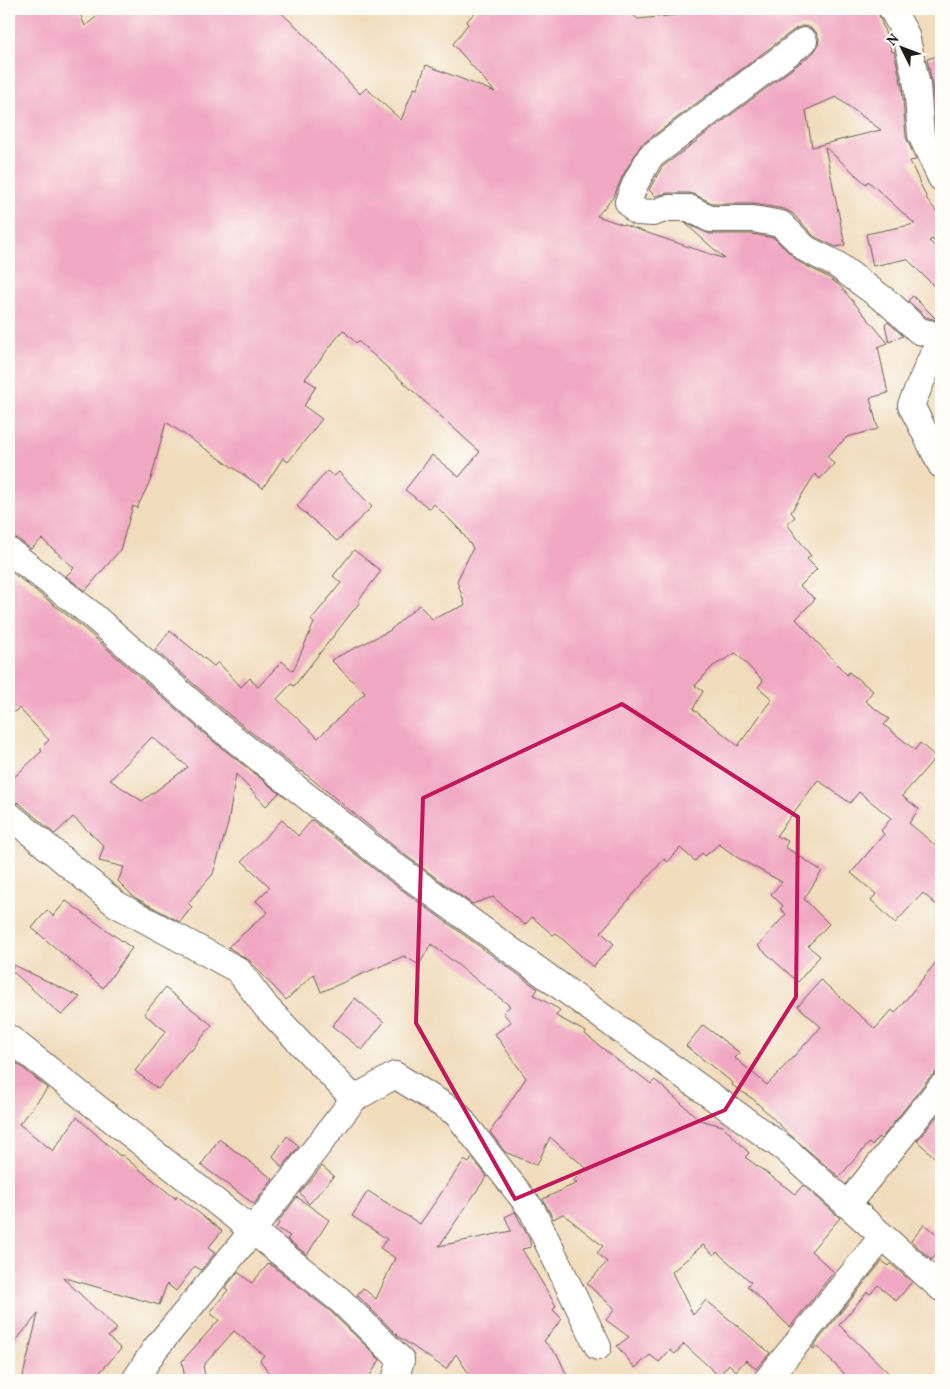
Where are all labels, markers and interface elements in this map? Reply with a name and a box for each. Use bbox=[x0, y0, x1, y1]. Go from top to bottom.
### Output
north arrow bbox=[878, 22, 928, 72]
text: N bbox=[883, 30, 904, 50]

